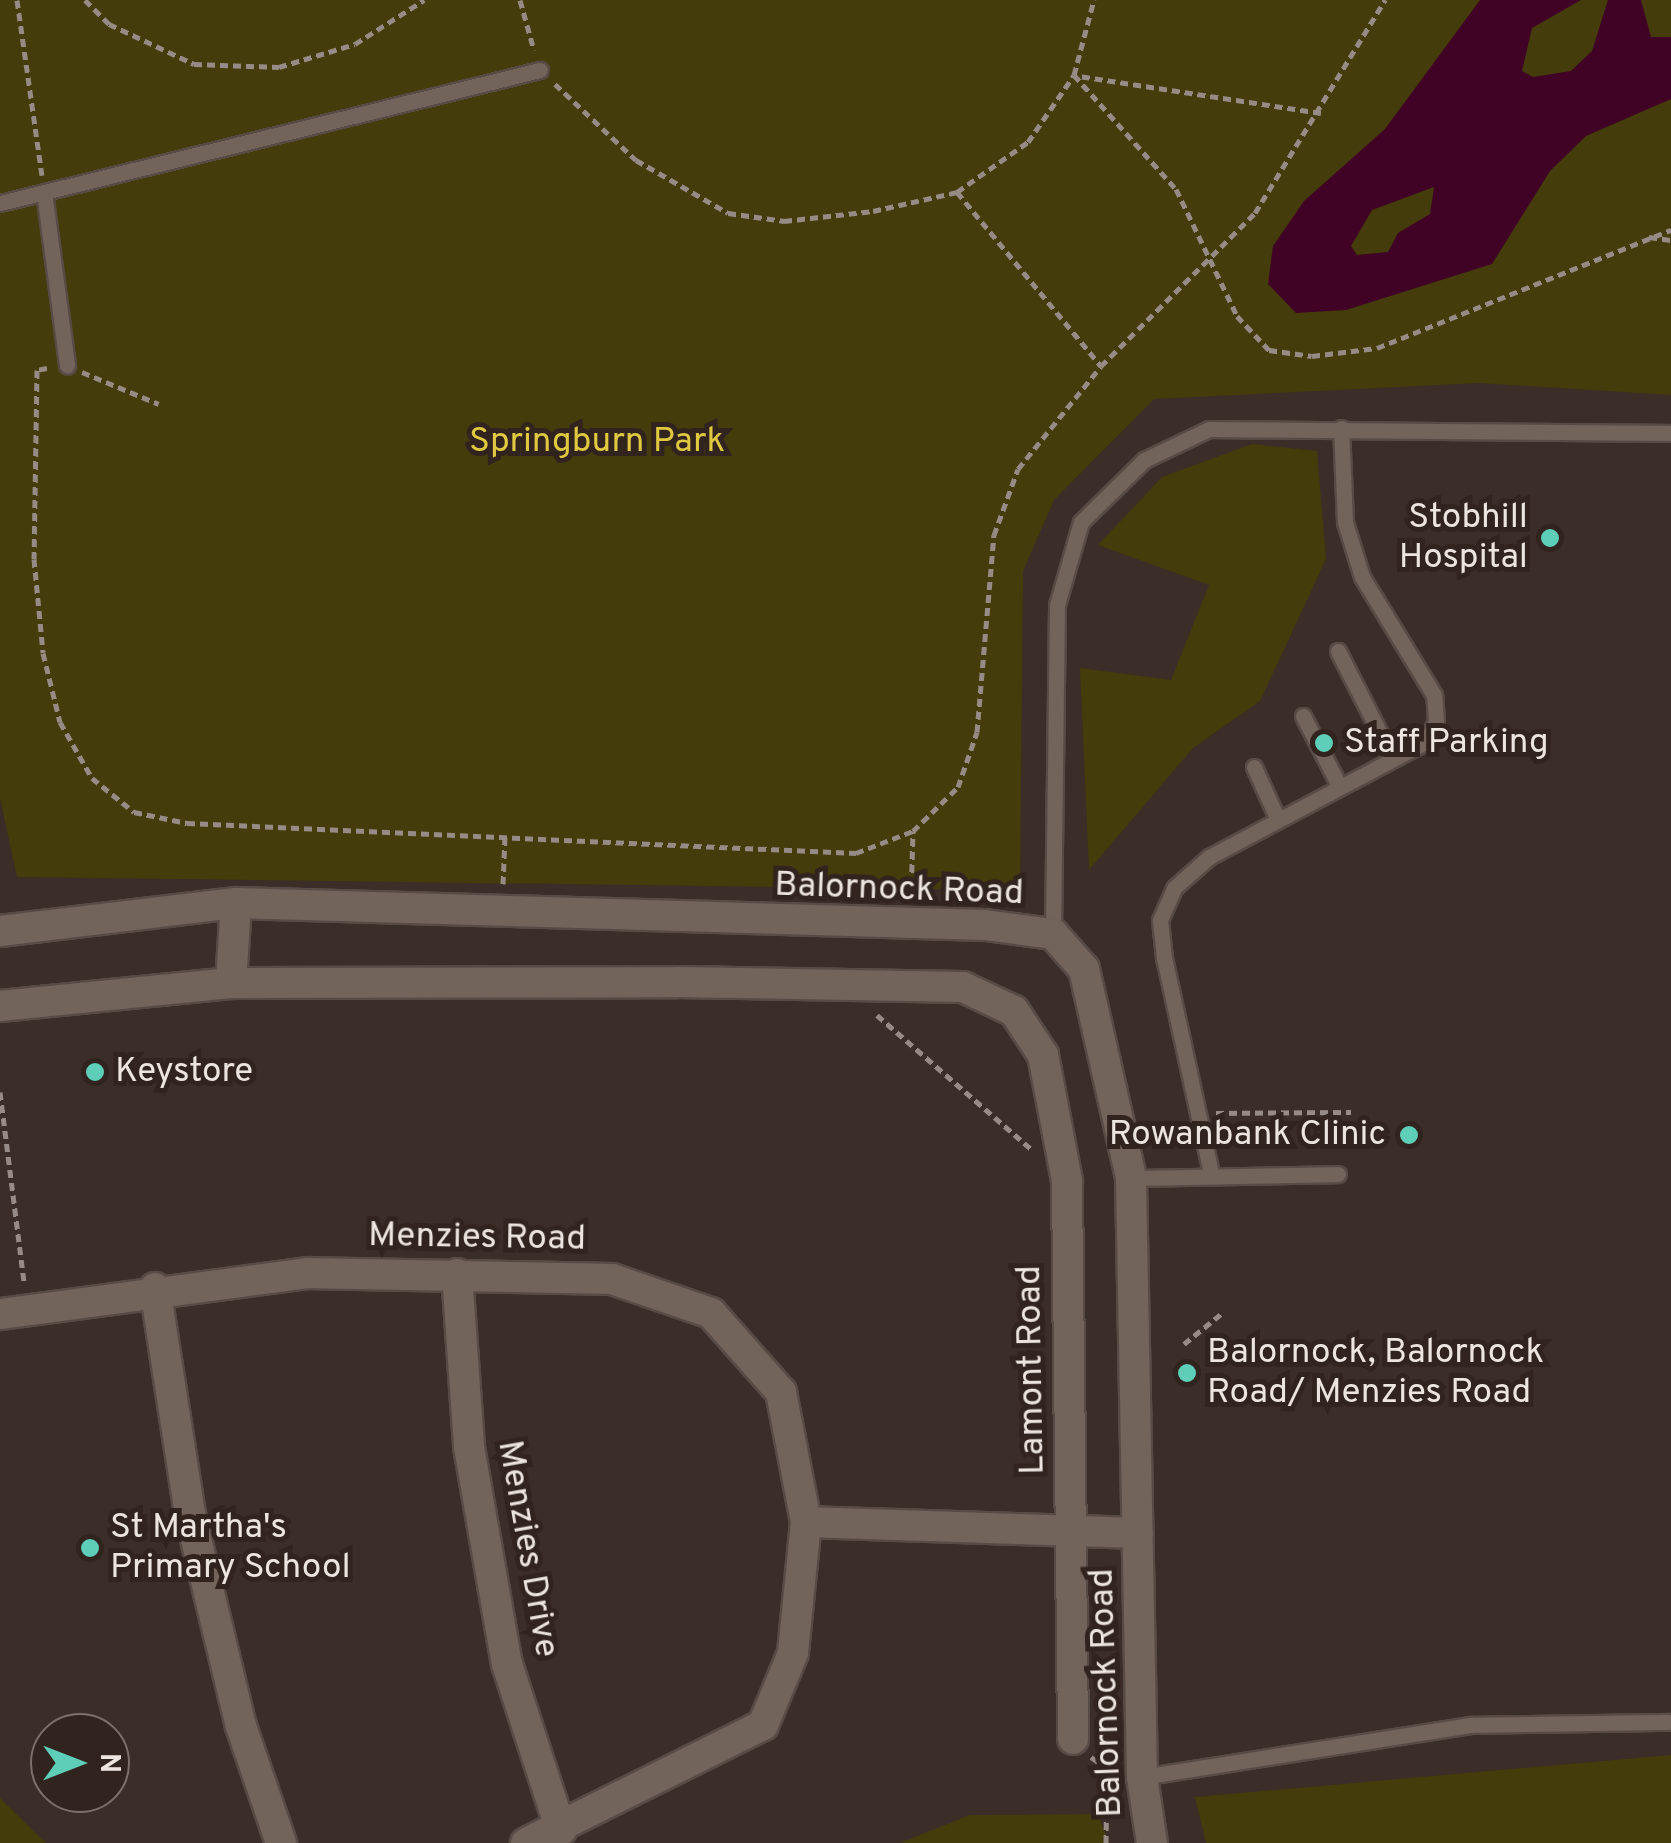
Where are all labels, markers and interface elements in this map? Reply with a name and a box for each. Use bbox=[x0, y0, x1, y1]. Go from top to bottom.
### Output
park label: Springburn Park bbox=[469, 421, 725, 463]
place label: Stobhill Hospital bbox=[1399, 497, 1528, 579]
marker: Stobhill Hospital bbox=[1537, 525, 1563, 551]
place label: Staff Parking bbox=[1344, 722, 1549, 764]
marker: Staff Parking bbox=[1313, 732, 1335, 754]
street label: Balornock Road bbox=[774, 865, 1024, 915]
place label: Keystore bbox=[115, 1051, 253, 1093]
marker: Keystore bbox=[84, 1061, 106, 1083]
place label: Rowanbank Clinic bbox=[1109, 1114, 1386, 1156]
marker: Rowanbank Clinic bbox=[1396, 1122, 1422, 1148]
street label: Menzies Road bbox=[368, 1215, 586, 1261]
street label: Lamont Road bbox=[1009, 1265, 1055, 1475]
place label: Balornock, Balornock Road/ Menzies Road bbox=[1207, 1332, 1544, 1414]
marker: Balornock, Balornock Road/ Menzies Road bbox=[1176, 1362, 1198, 1384]
street label: Menzies Drive bbox=[487, 1437, 567, 1661]
place label: St Martha's Primary School bbox=[110, 1507, 351, 1589]
marker: St Martha's Primary School bbox=[79, 1537, 101, 1559]
street label: Balornock Road bbox=[1082, 1568, 1132, 1818]
north arrow bbox=[30, 1713, 130, 1813]
text: N bbox=[90, 1753, 126, 1773]

